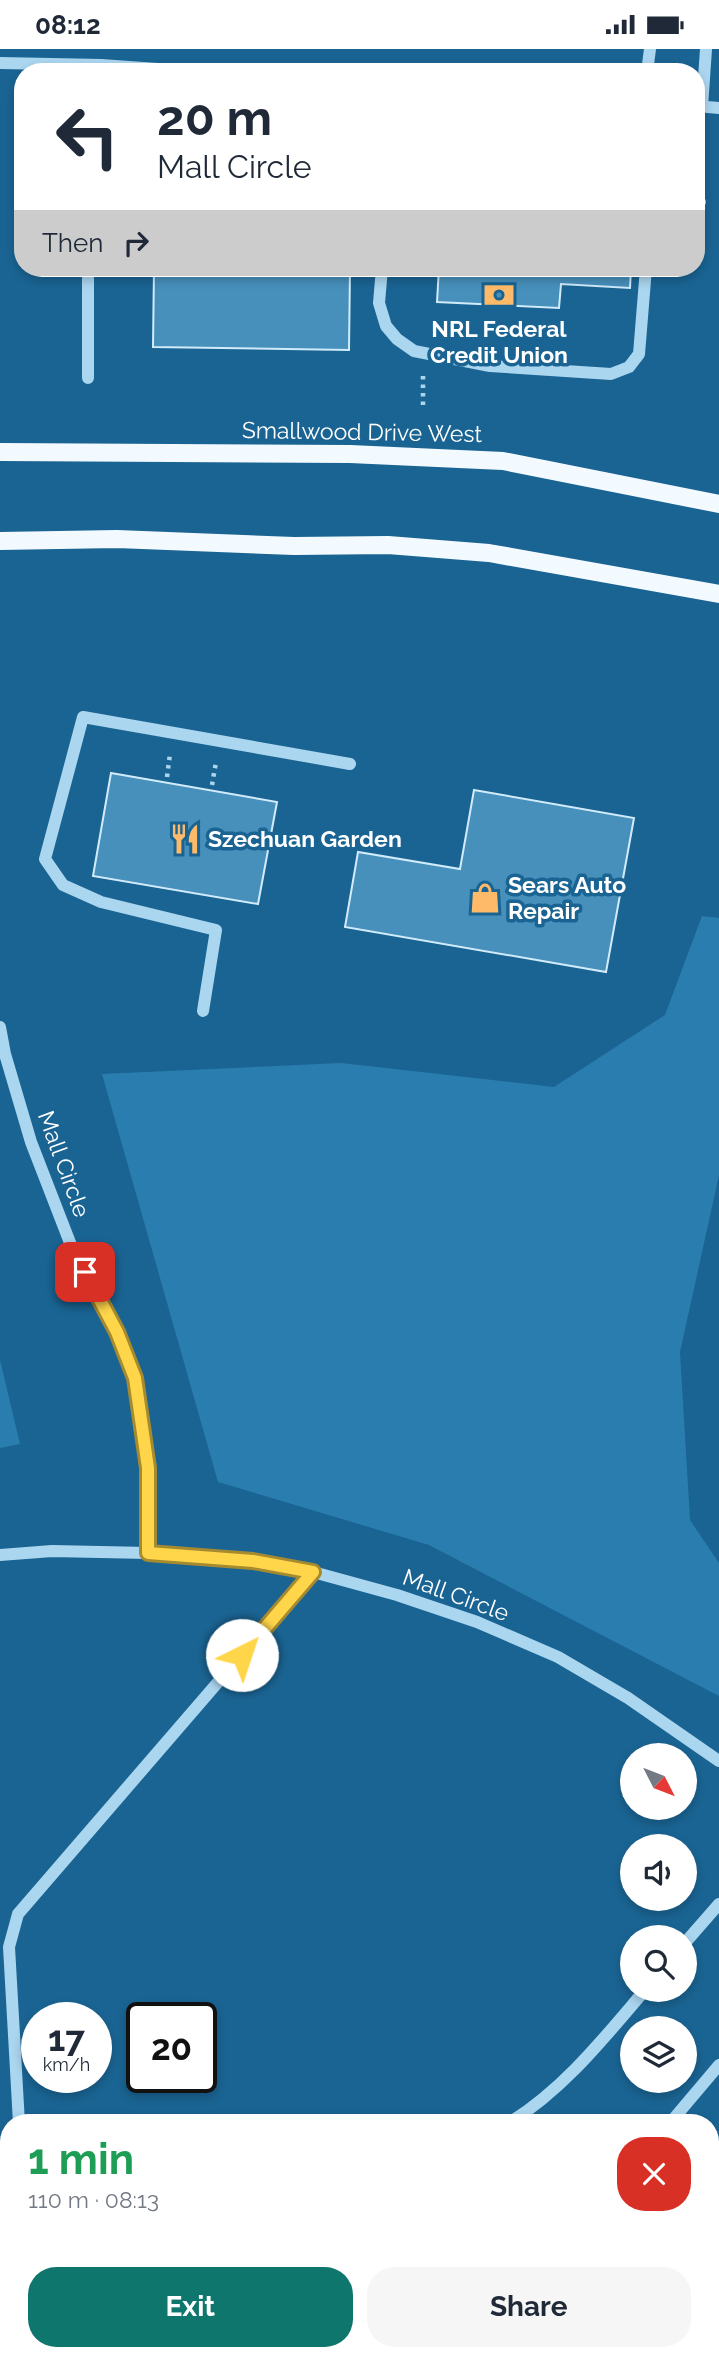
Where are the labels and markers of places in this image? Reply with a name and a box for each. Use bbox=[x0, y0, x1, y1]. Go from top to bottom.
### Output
bank icon: NRL Federal Credit Union bbox=[482, 278, 516, 312]
place label: NRL Federal Credit Union bbox=[430, 315, 568, 368]
restaurant icon: Szechuan Garden bbox=[168, 822, 202, 856]
place label: Szechuan Garden bbox=[208, 825, 402, 852]
place label: Sears Auto Repair bbox=[508, 871, 626, 924]
shop icon: Sears Auto Repair bbox=[468, 881, 502, 915]
pin bbox=[55, 1242, 115, 1302]

